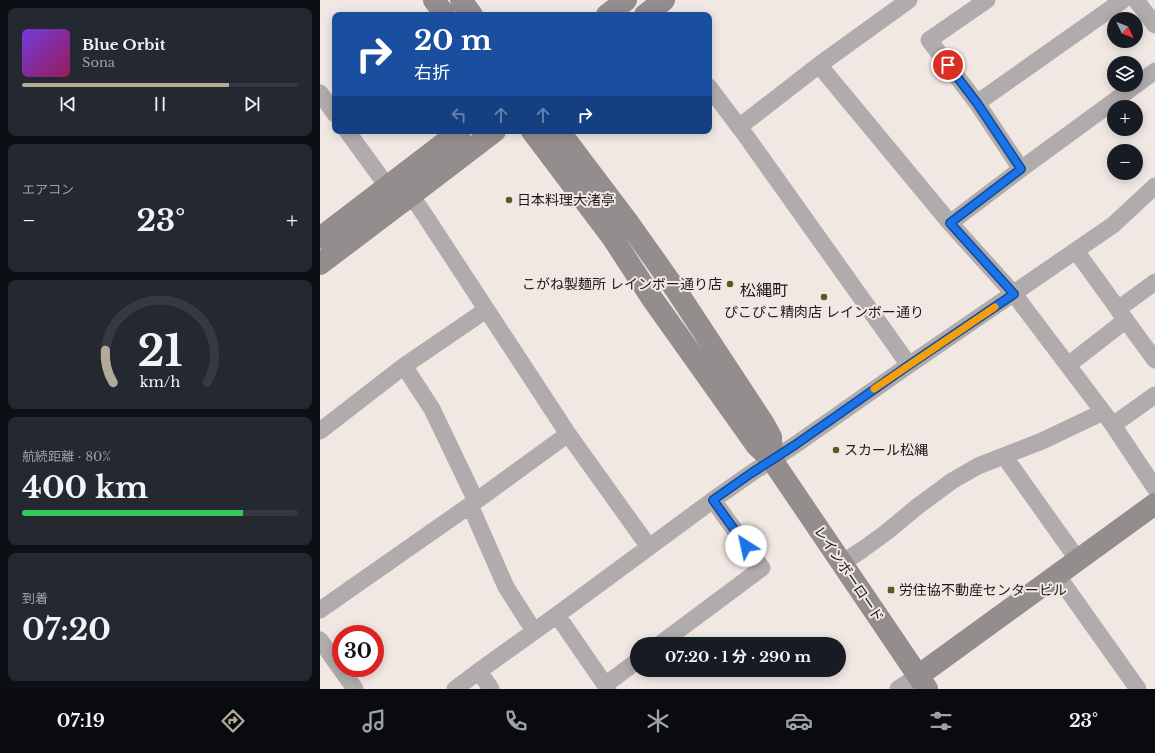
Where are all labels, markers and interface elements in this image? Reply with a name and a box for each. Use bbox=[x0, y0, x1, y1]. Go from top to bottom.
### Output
north arrow bbox=[1107, 12, 1143, 48]
map controls bbox=[1107, 12, 1143, 180]
text: 20 m bbox=[414, 23, 492, 58]
icon: right bbox=[348, 28, 400, 80]
text: Blue Orbit bbox=[82, 35, 165, 54]
pin bbox=[931, 48, 965, 82]
text: Sona bbox=[82, 54, 115, 71]
icon: arrive bbox=[937, 54, 959, 76]
button: layers bbox=[1107, 56, 1143, 92]
text: 右折 bbox=[414, 62, 450, 84]
icon: previous bbox=[57, 93, 79, 115]
icon: pause bbox=[149, 93, 171, 115]
icon: next bbox=[241, 93, 263, 115]
button: + bbox=[1107, 100, 1143, 136]
icon: left bbox=[448, 104, 470, 126]
icon: ahead bbox=[490, 104, 512, 126]
icon: ahead bbox=[532, 104, 554, 126]
icon: right bbox=[574, 104, 596, 126]
button: − bbox=[1107, 144, 1143, 180]
text: エアコン bbox=[22, 181, 74, 198]
place label: 日本料理大渚亭 bbox=[517, 191, 615, 209]
marker: 日本料理大渚亭 bbox=[504, 195, 514, 205]
text: 23° bbox=[137, 202, 185, 239]
text: − bbox=[22, 207, 36, 234]
text: + bbox=[286, 207, 298, 234]
place label: こがね製麺所 レインボー通り店 bbox=[522, 275, 722, 293]
marker: こがね製麺所 レインボー通り店 bbox=[725, 279, 735, 289]
district label: 松縄町 bbox=[740, 280, 788, 300]
marker: ぴこぴこ精肉店 レインボー通り bbox=[819, 292, 829, 302]
place label: ぴこぴこ精肉店 レインボー通り bbox=[724, 303, 924, 321]
text: 21 bbox=[137, 325, 183, 376]
text: km/h bbox=[140, 372, 180, 390]
place label: スカール松縄 bbox=[844, 441, 928, 459]
marker: スカール松縄 bbox=[831, 445, 841, 455]
text: 航続距離 · 80% bbox=[22, 448, 111, 465]
text: 400 km bbox=[22, 469, 148, 506]
street label: レインボーロード bbox=[810, 523, 888, 625]
position arrow bbox=[725, 525, 767, 567]
place label: 労住協不動産センタービル bbox=[899, 581, 1067, 599]
marker: 労住協不動産センタービル bbox=[886, 585, 896, 595]
text: 到着 bbox=[22, 590, 48, 607]
text: 07:20 bbox=[22, 611, 111, 648]
speed limit sign: 30 bbox=[332, 625, 384, 677]
text: 07:20 · 1 分 · 290 m bbox=[665, 647, 811, 666]
icon: directions bbox=[219, 707, 247, 735]
icon: music bbox=[360, 707, 388, 735]
icon: phone bbox=[502, 707, 530, 735]
icon: climate bbox=[644, 707, 672, 735]
icon: car bbox=[785, 707, 813, 735]
icon: filters bbox=[927, 707, 955, 735]
text: 07:19 bbox=[57, 710, 105, 732]
text: 23° bbox=[1069, 710, 1098, 732]

